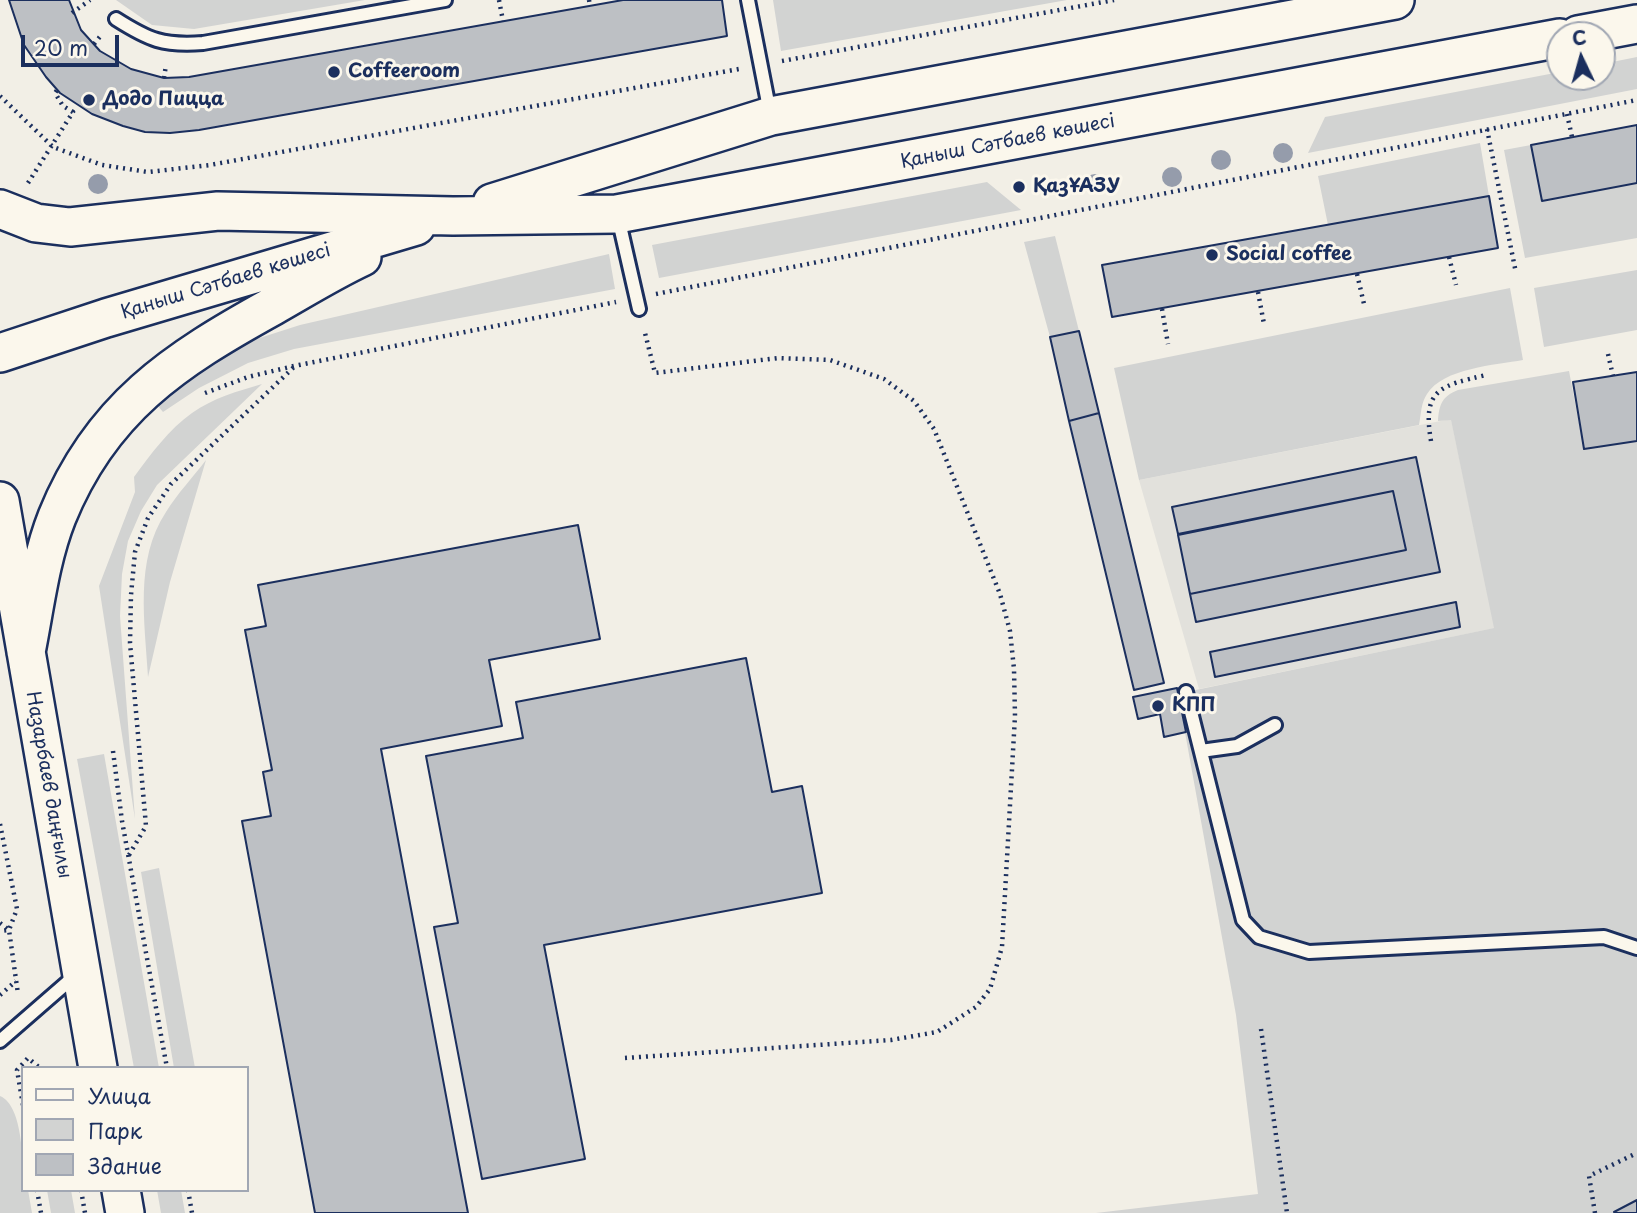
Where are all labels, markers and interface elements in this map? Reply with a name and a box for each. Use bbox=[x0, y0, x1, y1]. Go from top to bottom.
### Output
scale bar bbox=[24, 21, 122, 65]
north arrow bbox=[1546, 21, 1616, 91]
text: С bbox=[1571, 23, 1588, 52]
text: 20 m bbox=[34, 31, 88, 63]
place label: Coffeeroom bbox=[348, 61, 460, 83]
marker: Coffeeroom bbox=[326, 64, 342, 80]
place label: Додо Пицца bbox=[103, 89, 224, 111]
marker: Додо Пицца bbox=[81, 92, 97, 108]
street label: Қаныш Сәтбаев көшесі bbox=[899, 110, 1117, 174]
place label: ҚазҰАЗУ bbox=[1033, 176, 1120, 198]
marker: ҚазҰАЗУ bbox=[1011, 179, 1027, 195]
street label: Қаныш Сәтбаев көшесі bbox=[118, 239, 334, 325]
place label: Social coffee bbox=[1226, 244, 1352, 266]
marker: Social coffee bbox=[1204, 247, 1220, 263]
street label: Назарбаев даңғылы bbox=[20, 690, 76, 880]
place label: КПП bbox=[1172, 695, 1216, 717]
marker: КПП bbox=[1150, 698, 1166, 714]
legend bbox=[21, 1066, 248, 1192]
text: Улица bbox=[88, 1079, 151, 1111]
text: Парк bbox=[88, 1114, 142, 1146]
text: Здание bbox=[88, 1149, 162, 1181]

